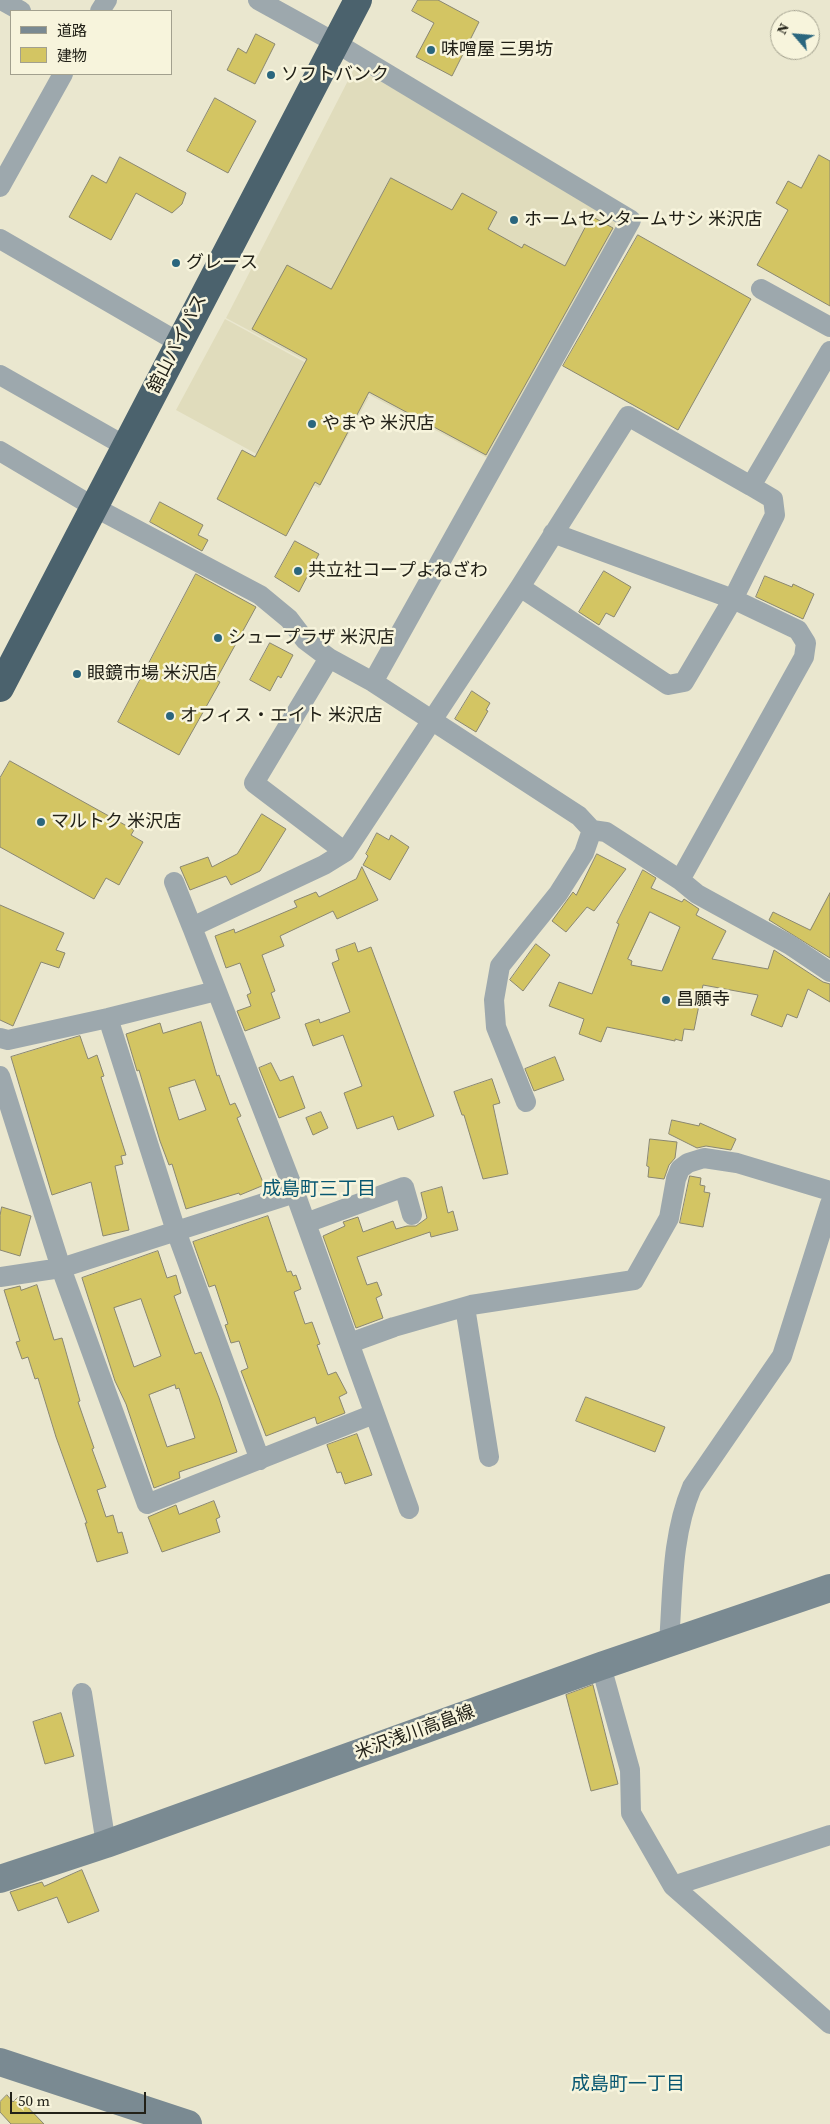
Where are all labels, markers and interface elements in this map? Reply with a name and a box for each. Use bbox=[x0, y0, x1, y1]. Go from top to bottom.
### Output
legend bbox=[10, 10, 172, 75]
north arrow bbox=[770, 10, 820, 60]
text: 道路 bbox=[57, 20, 87, 41]
text: N bbox=[771, 20, 794, 38]
place label: 味噌屋 三男坊 bbox=[441, 39, 553, 61]
marker: 味噌屋 三男坊 bbox=[425, 44, 437, 56]
text: 建物 bbox=[57, 45, 87, 66]
place label: ソフトバンク bbox=[281, 64, 389, 86]
marker: ソフトバンク bbox=[265, 69, 277, 81]
place label: ホームセンタームサシ 米沢店 bbox=[524, 209, 762, 231]
marker: ホームセンタームサシ 米沢店 bbox=[508, 214, 520, 226]
place label: グレース bbox=[186, 252, 258, 274]
marker: グレース bbox=[170, 257, 182, 269]
street label: 舘山バイパス bbox=[144, 291, 212, 397]
place label: やまや 米沢店 bbox=[322, 413, 434, 435]
marker: やまや 米沢店 bbox=[306, 418, 318, 430]
place label: 共立社コープよねざわ bbox=[308, 560, 488, 582]
marker: 共立社コープよねざわ bbox=[292, 565, 304, 577]
place label: シュープラザ 米沢店 bbox=[228, 627, 394, 649]
marker: シュープラザ 米沢店 bbox=[212, 632, 224, 644]
place label: 眼鏡市場 米沢店 bbox=[87, 663, 217, 685]
marker: 眼鏡市場 米沢店 bbox=[71, 668, 83, 680]
place label: オフィス・エイト 米沢店 bbox=[180, 705, 382, 727]
marker: オフィス・エイト 米沢店 bbox=[164, 710, 176, 722]
place label: マルトク 米沢店 bbox=[51, 811, 181, 833]
marker: マルトク 米沢店 bbox=[35, 816, 47, 828]
place label: 昌願寺 bbox=[676, 989, 730, 1011]
marker: 昌願寺 bbox=[660, 994, 672, 1006]
district label: 成島町三丁目 bbox=[262, 1179, 376, 1201]
street label: 米沢浅川高畠線 bbox=[352, 1701, 478, 1765]
district label: 成島町一丁目 bbox=[571, 2074, 685, 2096]
scale bar bbox=[12, 2082, 149, 2114]
text: 50 m bbox=[18, 2090, 50, 2111]

